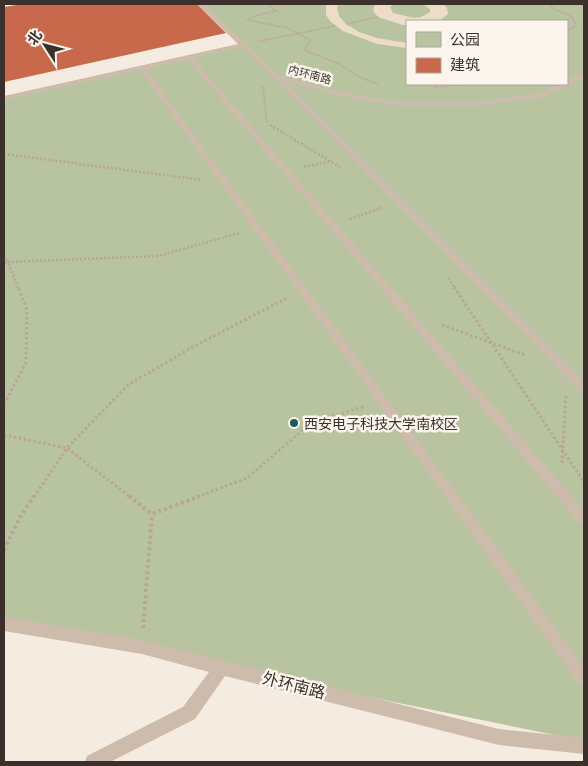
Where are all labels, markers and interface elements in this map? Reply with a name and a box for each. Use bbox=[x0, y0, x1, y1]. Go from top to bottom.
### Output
north arrow bbox=[20, 20, 70, 70]
legend bbox=[406, 20, 568, 85]
text: 北 bbox=[22, 26, 46, 48]
text: 公园 bbox=[450, 29, 480, 49]
text: 建筑 bbox=[450, 54, 480, 74]
street label: 内环南路 bbox=[287, 61, 333, 87]
place label: 西安电子科技大学南校区 bbox=[304, 414, 458, 433]
marker: 西安电子科技大学南校区 bbox=[288, 417, 300, 429]
street label: 外环南路 bbox=[260, 667, 328, 703]

